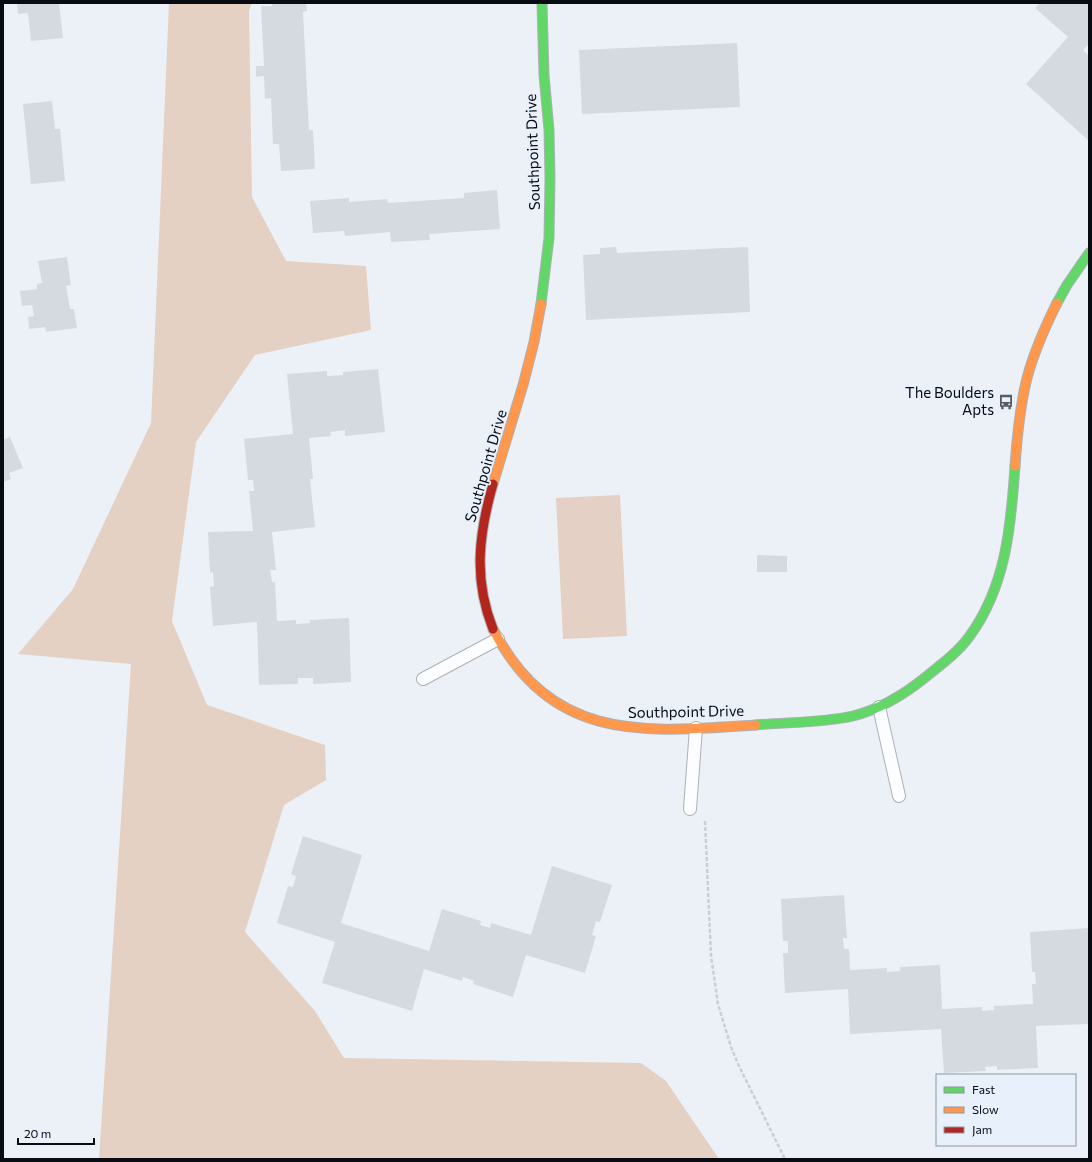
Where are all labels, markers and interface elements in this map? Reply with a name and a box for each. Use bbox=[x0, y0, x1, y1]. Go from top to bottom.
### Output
street label: Southpoint Drive bbox=[521, 93, 543, 211]
place label: The Boulders Apts bbox=[905, 383, 994, 418]
bus stop icon: The Boulders Apts bbox=[997, 393, 1015, 411]
street label: Southpoint Drive bbox=[460, 407, 510, 524]
street label: Southpoint Drive bbox=[628, 701, 744, 721]
legend bbox=[936, 1074, 1076, 1146]
text: Fast bbox=[972, 1082, 995, 1096]
text: Slow bbox=[972, 1102, 999, 1116]
scale bar bbox=[18, 1120, 94, 1146]
text: Jam bbox=[972, 1122, 992, 1137]
text: 20 m bbox=[24, 1126, 51, 1140]

